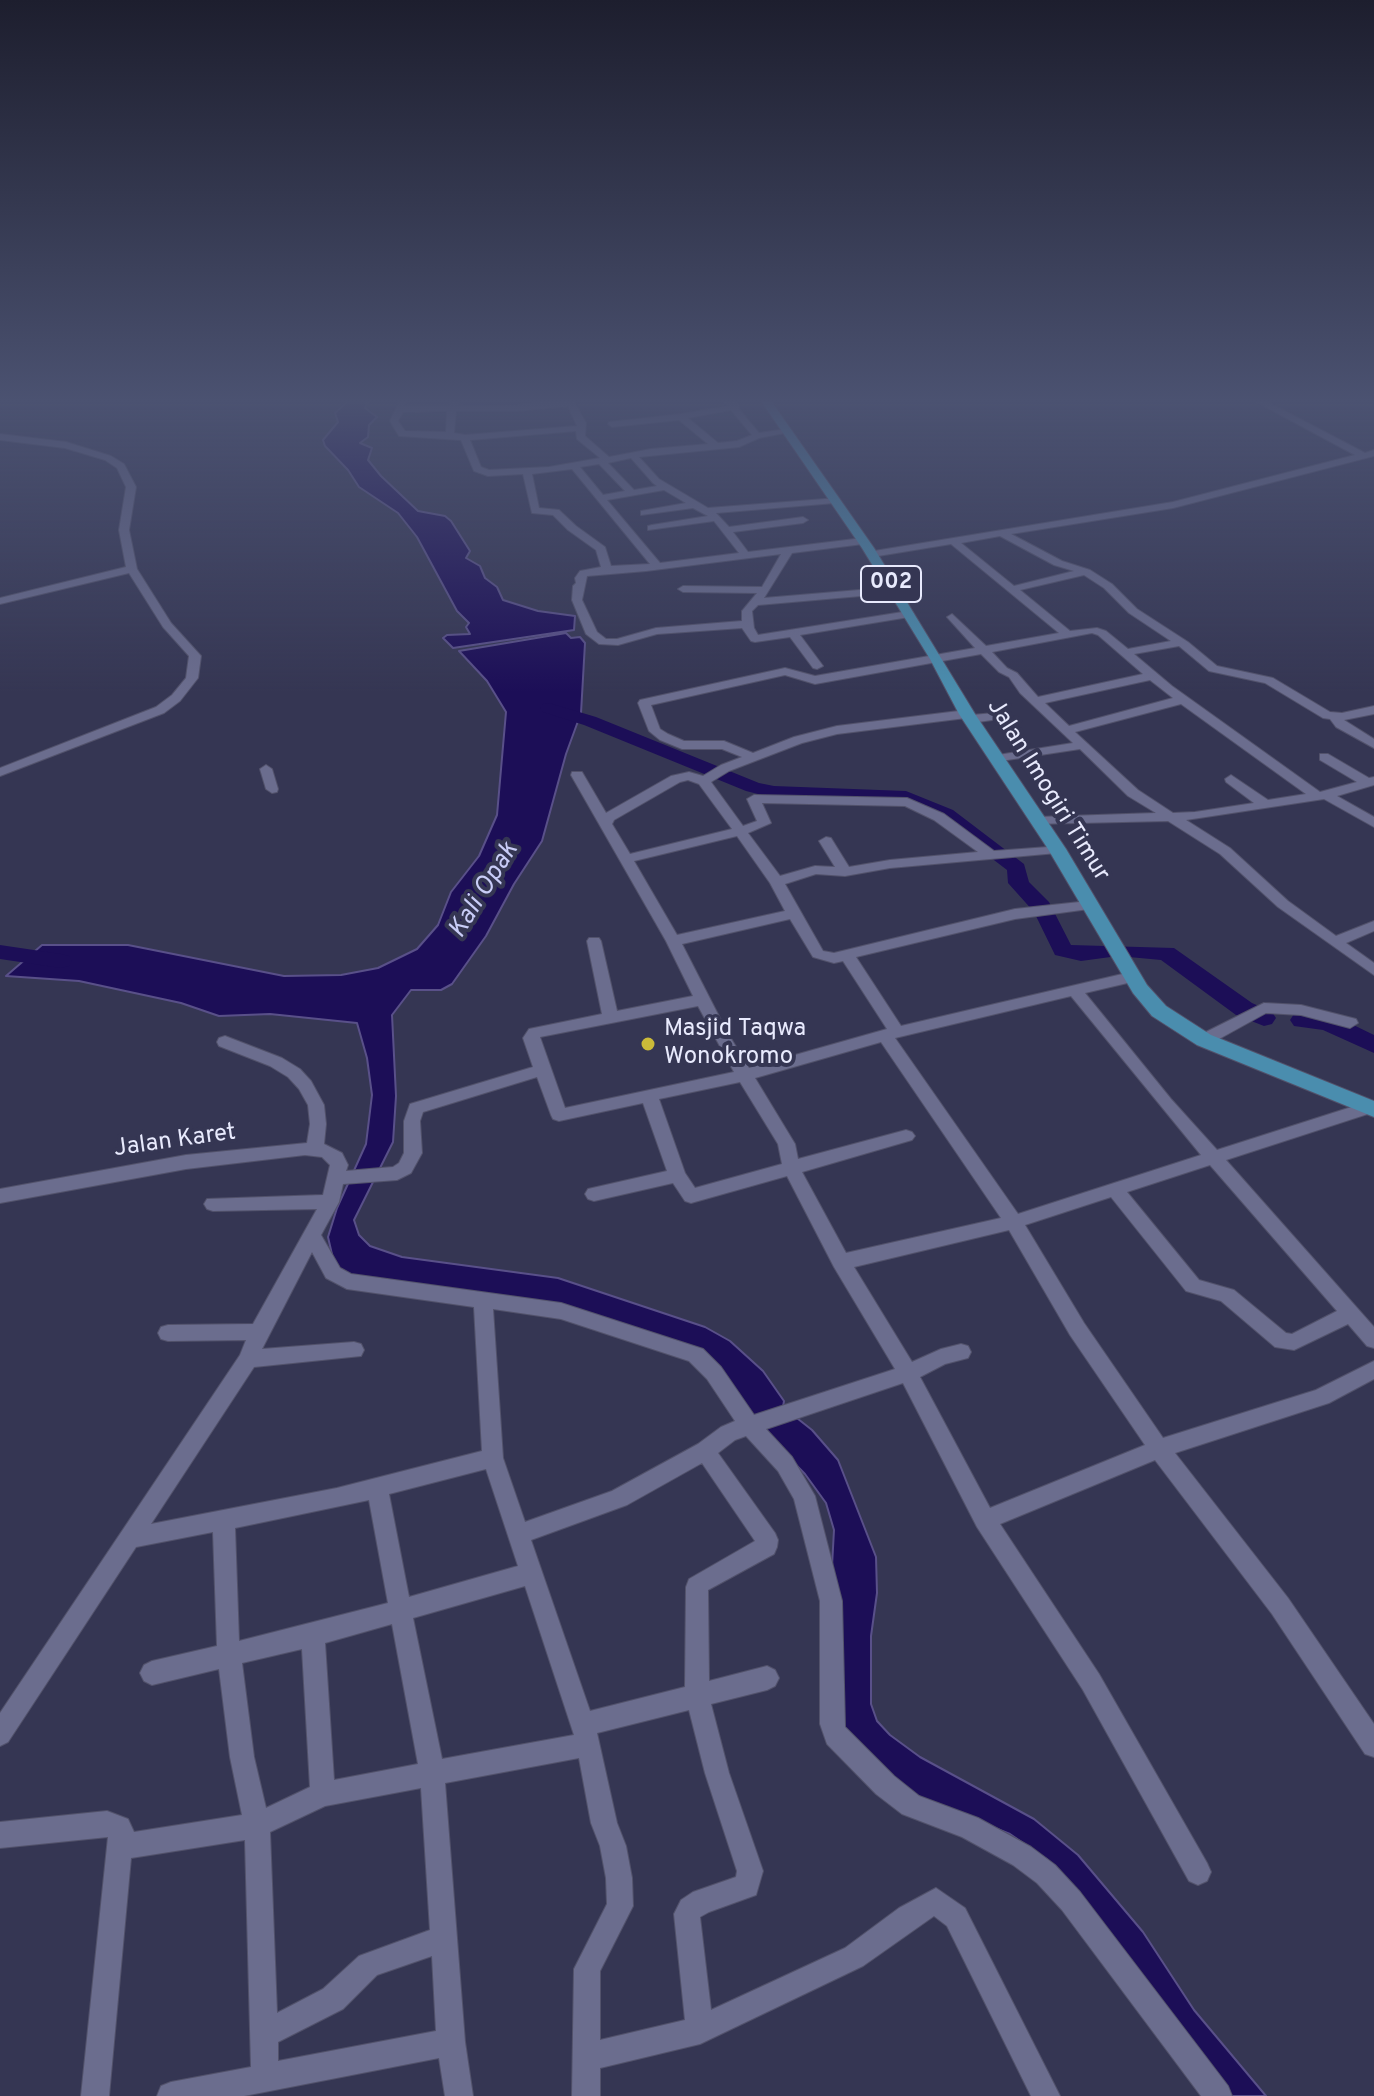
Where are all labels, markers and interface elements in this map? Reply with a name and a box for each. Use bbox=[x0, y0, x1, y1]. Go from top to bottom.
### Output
road number: 002 bbox=[861, 566, 921, 602]
street label: Jalan Imogiri Timur bbox=[979, 695, 1115, 887]
water label: Kali Opak bbox=[443, 837, 527, 945]
place label: Masjid Taqwa Wonokromo bbox=[664, 1016, 806, 1072]
marker: Masjid Taqwa Wonokromo bbox=[639, 1035, 657, 1053]
street label: Jalan Karet bbox=[112, 1119, 238, 1165]

